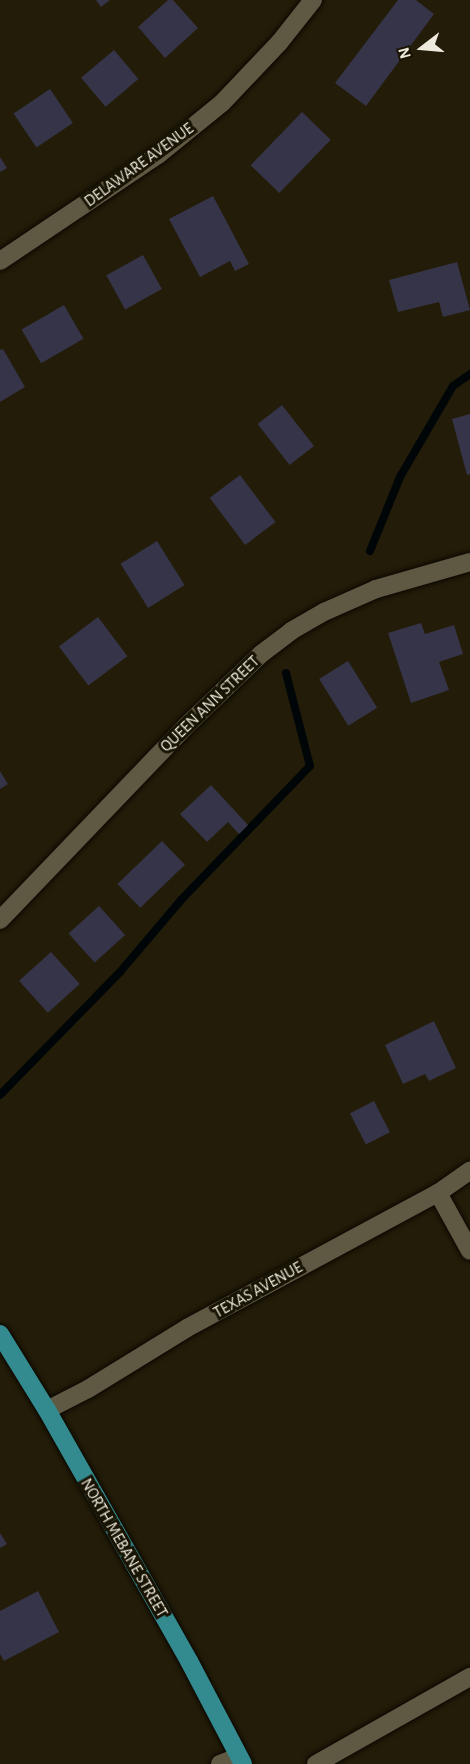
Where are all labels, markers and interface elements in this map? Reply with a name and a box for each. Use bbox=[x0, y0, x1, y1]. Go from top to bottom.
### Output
north arrow bbox=[392, 18, 452, 78]
text: N bbox=[395, 45, 414, 61]
street label: DELAWARE AVENUE bbox=[81, 119, 197, 211]
street label: QUEEN ANN STREET bbox=[156, 652, 264, 756]
street label: TEXAS AVENUE bbox=[210, 1258, 306, 1322]
street label: NORTH MEBANE STREET bbox=[76, 1475, 172, 1621]

